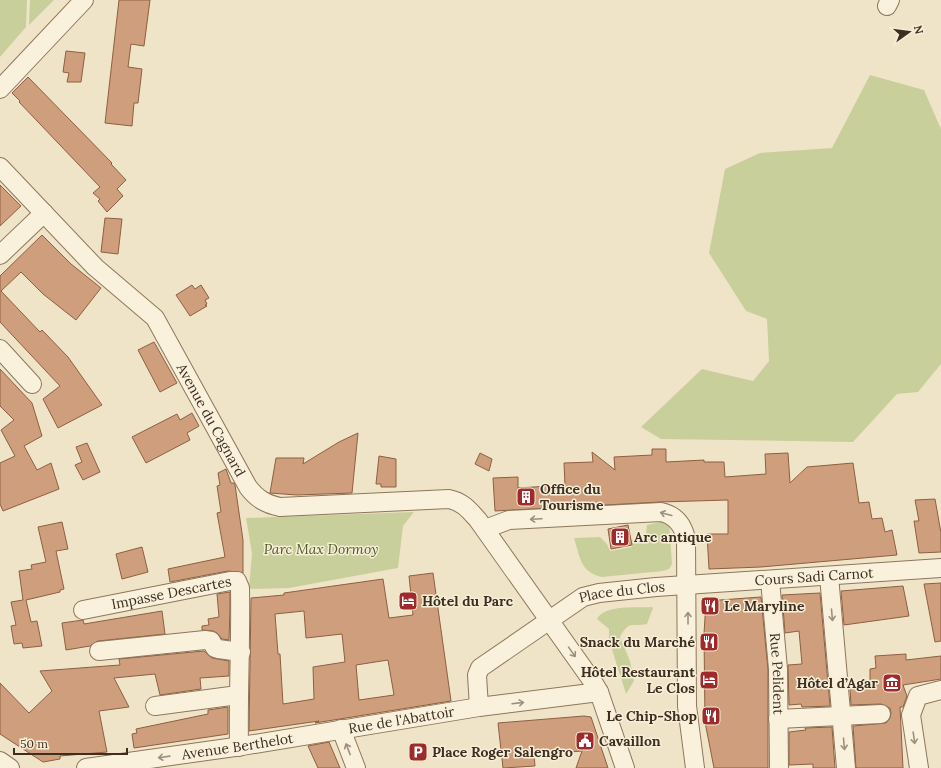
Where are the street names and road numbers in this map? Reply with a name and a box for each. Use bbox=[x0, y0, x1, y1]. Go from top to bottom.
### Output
street label: Avenue du Cagnard bbox=[172, 359, 249, 480]
street label: Cours Sadi Carnot bbox=[754, 563, 875, 589]
street label: Impasse Descartes bbox=[110, 572, 233, 613]
street label: Place du Clos bbox=[577, 577, 665, 607]
street label: Rue Pelident bbox=[766, 632, 787, 715]
street label: Rue de l'Abattoir bbox=[347, 702, 456, 737]
street label: Avenue Berthelot bbox=[180, 729, 295, 764]

